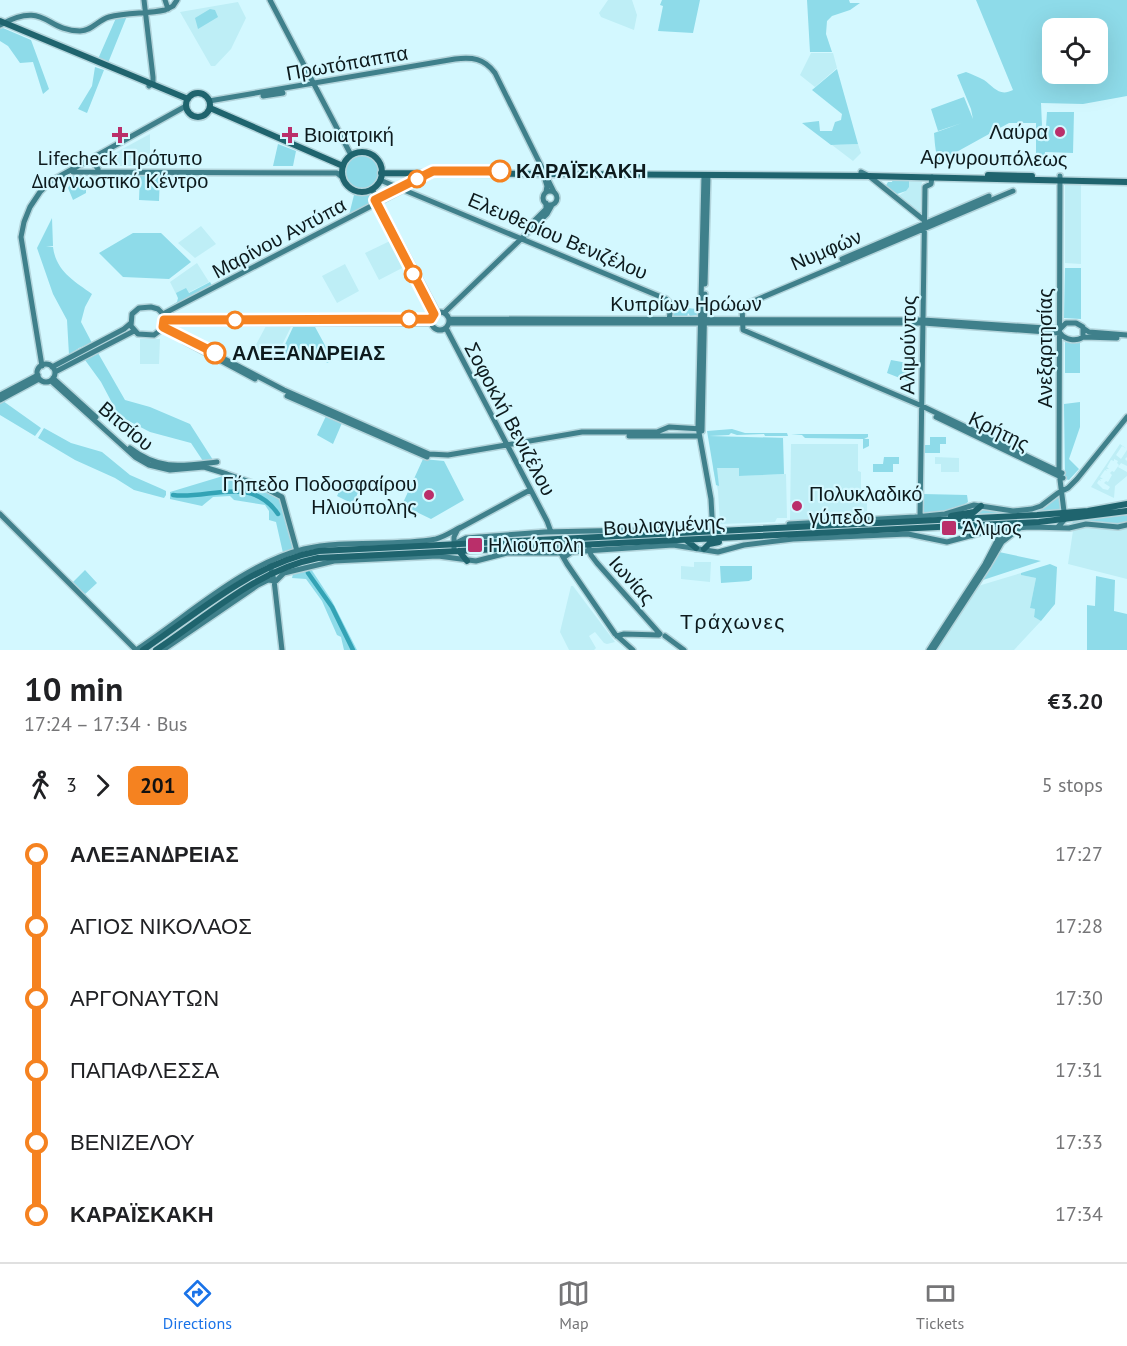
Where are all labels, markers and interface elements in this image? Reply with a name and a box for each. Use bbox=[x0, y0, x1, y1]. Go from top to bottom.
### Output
map controls bbox=[1042, 18, 1108, 84]
button: locate bbox=[1042, 18, 1108, 84]
street label: Πρωτόπαππα bbox=[284, 40, 410, 86]
place label: Λαύρα bbox=[989, 119, 1048, 145]
place label: Βιοιατρική bbox=[304, 122, 394, 148]
marker: Λαύρα bbox=[1053, 125, 1067, 139]
marker: Lifecheck Πρότυπο Διαγνωστικό Κέντρο bbox=[111, 126, 129, 144]
marker: Βιοιατρική bbox=[281, 126, 299, 144]
street label: Αργυρουπόλεως bbox=[920, 144, 1068, 172]
place label: Lifecheck Πρότυπο Διαγνωστικό Κέντρο bbox=[32, 145, 208, 194]
place label: ΚΑΡΑΪΣΚΑΚΗ bbox=[516, 158, 647, 184]
marker: ΚΑΡΑΪΣΚΑΚΗ bbox=[489, 160, 511, 182]
unlabelled marker bbox=[408, 170, 426, 188]
street label: Ελευθερίου Βενιζέλου bbox=[464, 186, 652, 286]
street label: Μαρίνου Αντύπα bbox=[208, 192, 350, 284]
street label: Νυμφών bbox=[786, 223, 866, 277]
unlabelled marker bbox=[404, 265, 422, 283]
street label: Ανεξαρτησίας bbox=[1032, 288, 1058, 408]
street label: Κυπρίων Ηρώων bbox=[610, 291, 762, 317]
street label: Αλιμούντος bbox=[894, 295, 922, 395]
unlabelled marker bbox=[400, 310, 418, 328]
unlabelled marker bbox=[226, 311, 244, 329]
street label: Σοφοκλή Βενιζέλου bbox=[459, 338, 561, 500]
place label: ΑΛΕΞΑΝΔΡΕΙΑΣ bbox=[232, 340, 385, 366]
marker: ΑΛΕΞΑΝΔΡΕΙΑΣ bbox=[204, 342, 226, 364]
street label: Βιτσίου bbox=[93, 395, 159, 457]
street label: Κρήτης bbox=[964, 405, 1034, 457]
place label: Γήπεδο Ποδοσφαίρου Ηλιούπολης bbox=[222, 471, 417, 520]
place label: Πολυκλαδικό γύπεδο bbox=[809, 481, 922, 530]
marker: Γήπεδο Ποδοσφαίρου Ηλιούπολης bbox=[422, 488, 436, 502]
marker: Πολυκλαδικό γύπεδο bbox=[790, 499, 804, 513]
street label: Βουλιαγμένης bbox=[602, 509, 726, 541]
place label: Άλιμος bbox=[962, 515, 1022, 541]
marker: Άλιμος bbox=[940, 519, 958, 537]
place label: Ηλιούπολη bbox=[488, 532, 584, 558]
marker: Ηλιούπολη bbox=[466, 536, 484, 554]
street label: Ιωνίας bbox=[603, 550, 661, 610]
district label: Τράχωνες bbox=[680, 608, 786, 635]
text: 10 min bbox=[24, 667, 123, 710]
text: €3.20 bbox=[1048, 687, 1103, 715]
text: 17:24 – 17:34 · Bus bbox=[24, 711, 188, 737]
icon: walk bbox=[24, 769, 57, 802]
icon: forward bbox=[86, 769, 119, 802]
text: 3 bbox=[66, 772, 77, 798]
text: 201 bbox=[140, 772, 176, 799]
text: 5 stops bbox=[1042, 772, 1103, 798]
text: ΑΛΕΞΑΝΔΡΕΙΑΣ bbox=[70, 840, 239, 868]
text: 17:27 bbox=[1055, 841, 1103, 867]
text: ΑΓΙΟΣ ΝΙΚΟΛΑΟΣ bbox=[70, 912, 252, 940]
text: 17:28 bbox=[1055, 913, 1103, 939]
text: ΑΡΓΟΝΑΥΤΩΝ bbox=[70, 984, 219, 1012]
text: 17:30 bbox=[1055, 985, 1103, 1011]
text: ΠΑΠΑΦΛΕΣΣΑ bbox=[70, 1056, 219, 1084]
text: 17:31 bbox=[1055, 1057, 1103, 1083]
text: ΒΕΝΙΖΕΛΟΥ bbox=[70, 1128, 195, 1156]
text: 17:33 bbox=[1055, 1129, 1103, 1155]
text: ΚΑΡΑΪΣΚΑΚΗ bbox=[70, 1200, 214, 1228]
text: 17:34 bbox=[1055, 1201, 1103, 1227]
tab: Directions bbox=[163, 1277, 232, 1333]
tab: Map bbox=[557, 1277, 590, 1333]
tab: Tickets bbox=[916, 1277, 964, 1333]

